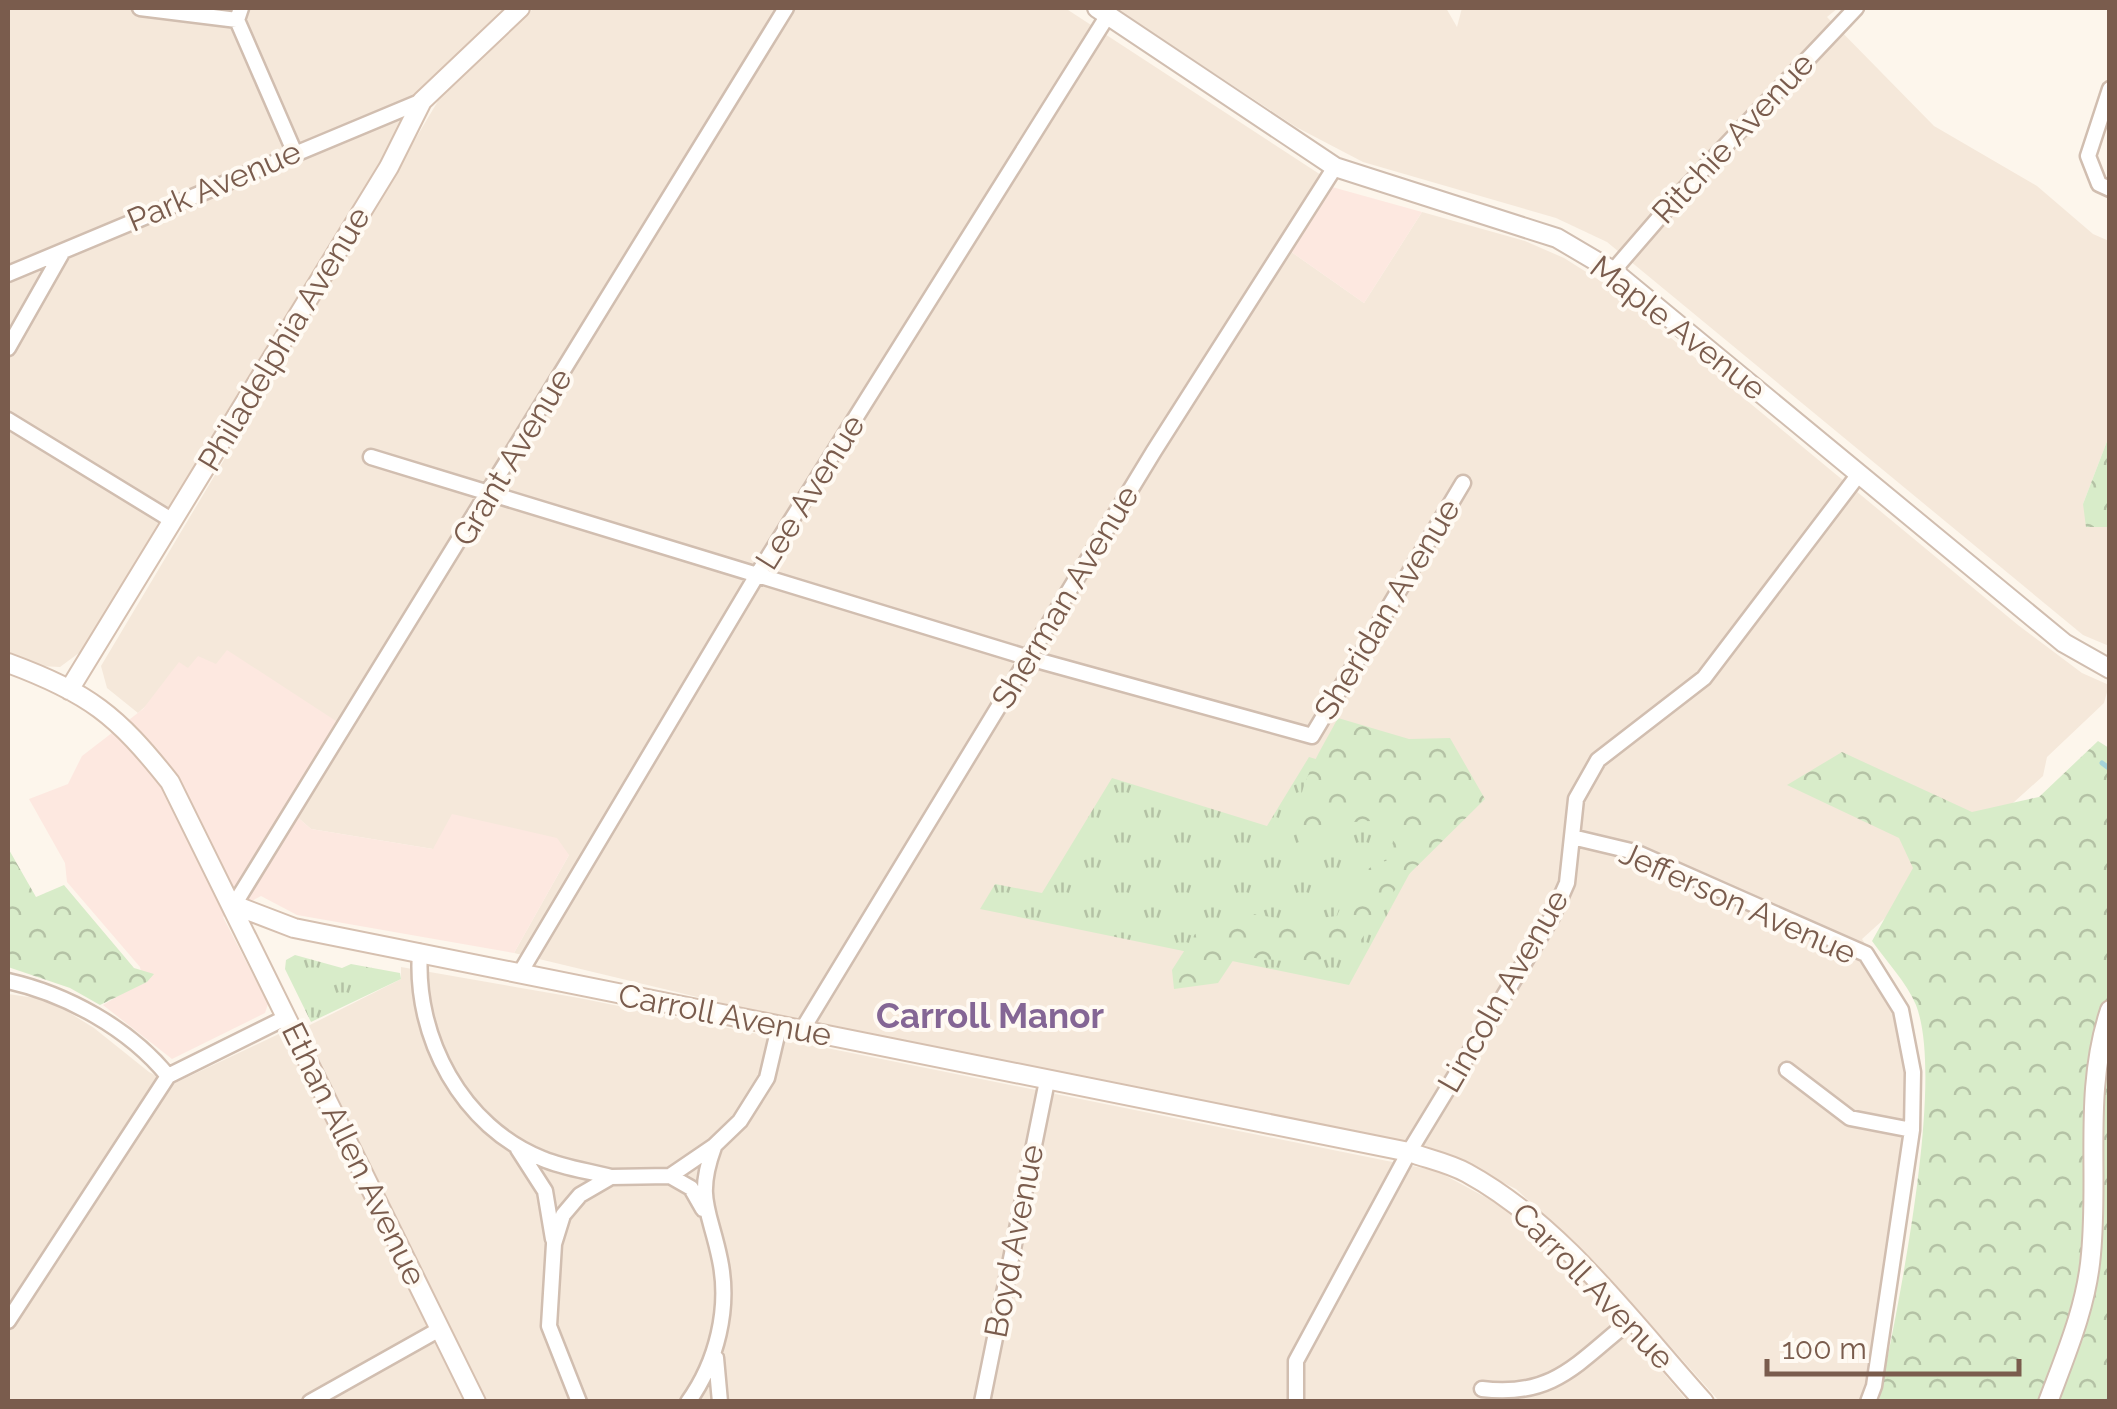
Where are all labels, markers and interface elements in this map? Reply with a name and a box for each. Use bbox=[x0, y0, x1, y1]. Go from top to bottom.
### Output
street label: Ritchie Avenue bbox=[1644, 45, 1821, 231]
street label: Park Avenue bbox=[122, 132, 306, 239]
street label: Philadelphia Avenue bbox=[190, 200, 377, 477]
street label: Maple Avenue bbox=[1583, 248, 1773, 407]
street label: Grant Avenue bbox=[444, 361, 579, 552]
street label: Lee Avenue bbox=[747, 408, 872, 576]
street label: Sherman Avenue bbox=[984, 479, 1146, 715]
street label: Sheridan Avenue bbox=[1306, 492, 1467, 726]
street label: Jefferson Avenue bbox=[1614, 834, 1862, 971]
street label: Lincoln Avenue bbox=[1430, 883, 1575, 1099]
street label: Carroll Avenue bbox=[615, 976, 835, 1053]
district label: Carroll Manor bbox=[876, 995, 1104, 1036]
street label: Ethan Allen Avenue bbox=[275, 1016, 434, 1291]
street label: Boyd Avenue bbox=[977, 1141, 1050, 1341]
street label: Carroll Avenue bbox=[1505, 1195, 1682, 1376]
scale bar bbox=[1767, 1314, 2020, 1376]
text: 100 m bbox=[1782, 1331, 1867, 1366]

